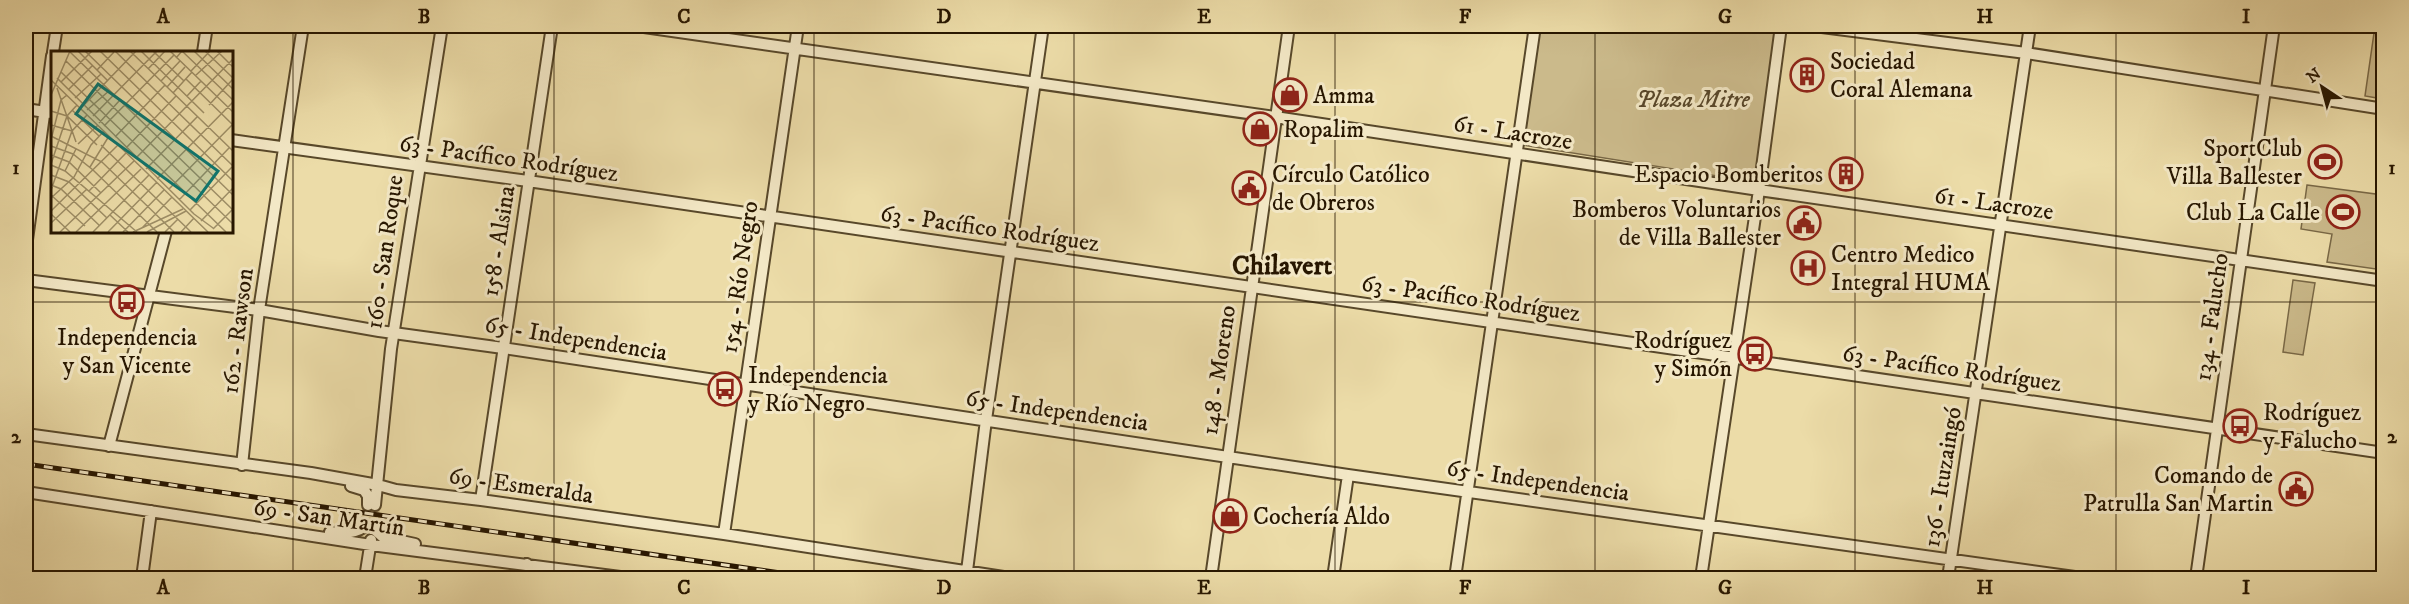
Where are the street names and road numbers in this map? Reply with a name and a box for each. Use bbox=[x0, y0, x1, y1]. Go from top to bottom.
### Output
street label: 61 - Lacroze bbox=[1451, 109, 1575, 157]
street label: 63 - Pacífico Rodríguez bbox=[397, 129, 621, 189]
street label: 160 - San Roque bbox=[359, 173, 411, 331]
street label: 61 - Lacroze bbox=[1932, 181, 2055, 227]
street label: 158 - Alsina bbox=[475, 183, 523, 299]
street label: 154 - Río Negro bbox=[714, 199, 766, 355]
street label: 63 - Pacífico Rodríguez bbox=[878, 199, 1102, 259]
street label: 134 - Falucho bbox=[2188, 251, 2236, 383]
street label: 162 - Rawson bbox=[215, 266, 261, 396]
street label: 63 - Pacífico Rodríguez bbox=[1359, 269, 1583, 329]
street label: 148 - Moreno bbox=[1195, 303, 1243, 437]
street label: 65 - Independencia bbox=[482, 310, 670, 368]
street label: 63 - Pacífico Rodríguez bbox=[1840, 339, 2064, 399]
street label: 65 - Independencia bbox=[964, 383, 1151, 439]
street label: 136 - Ituzaingó bbox=[1917, 405, 1969, 550]
street label: 65 - Independencia bbox=[1445, 453, 1632, 509]
street label: 69 - Esmeralda bbox=[447, 461, 596, 511]
street label: 69 - San Martín bbox=[251, 493, 407, 544]

